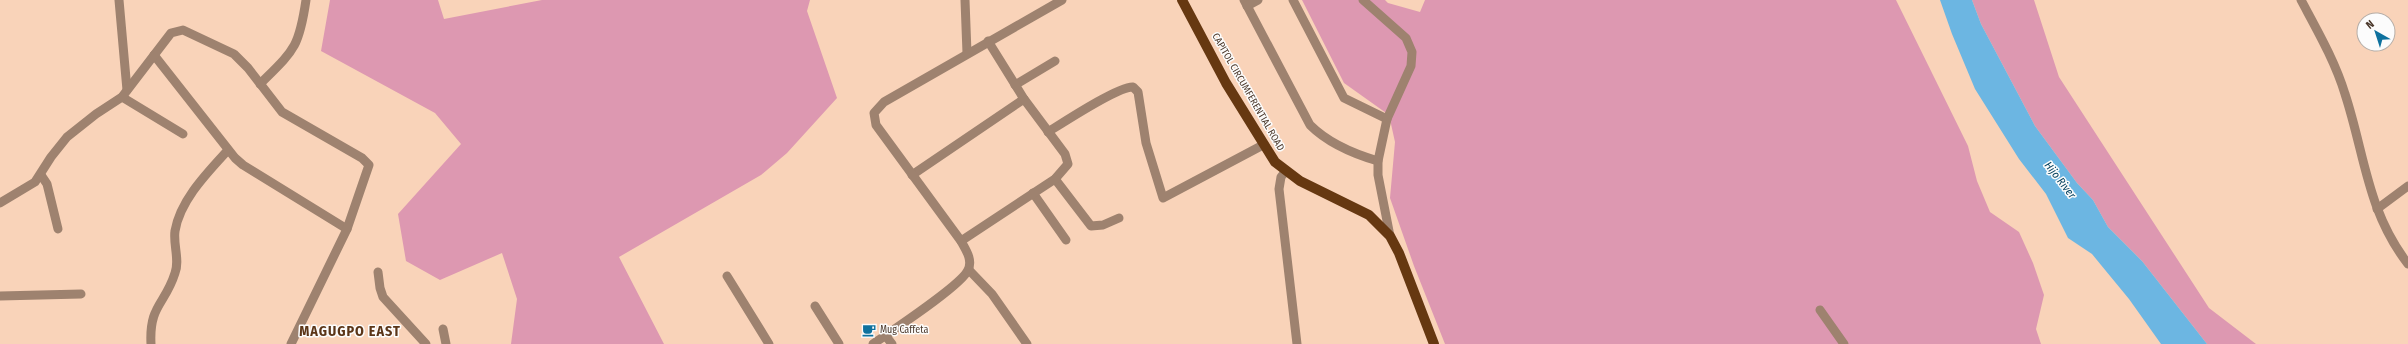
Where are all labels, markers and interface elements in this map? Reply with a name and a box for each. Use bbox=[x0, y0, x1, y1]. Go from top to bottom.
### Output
north arrow bbox=[2356, 12, 2396, 52]
text: N bbox=[2363, 17, 2377, 32]
street label: CAPITOL CIRCUMFERENTIAL ROAD bbox=[1209, 31, 1287, 153]
water label: Hijo River bbox=[2042, 159, 2079, 202]
cafe icon: Mug Caffeta bbox=[861, 322, 877, 338]
district label: MAGUGPO EAST bbox=[299, 323, 401, 340]
place label: Mug Caffeta bbox=[880, 324, 928, 336]

